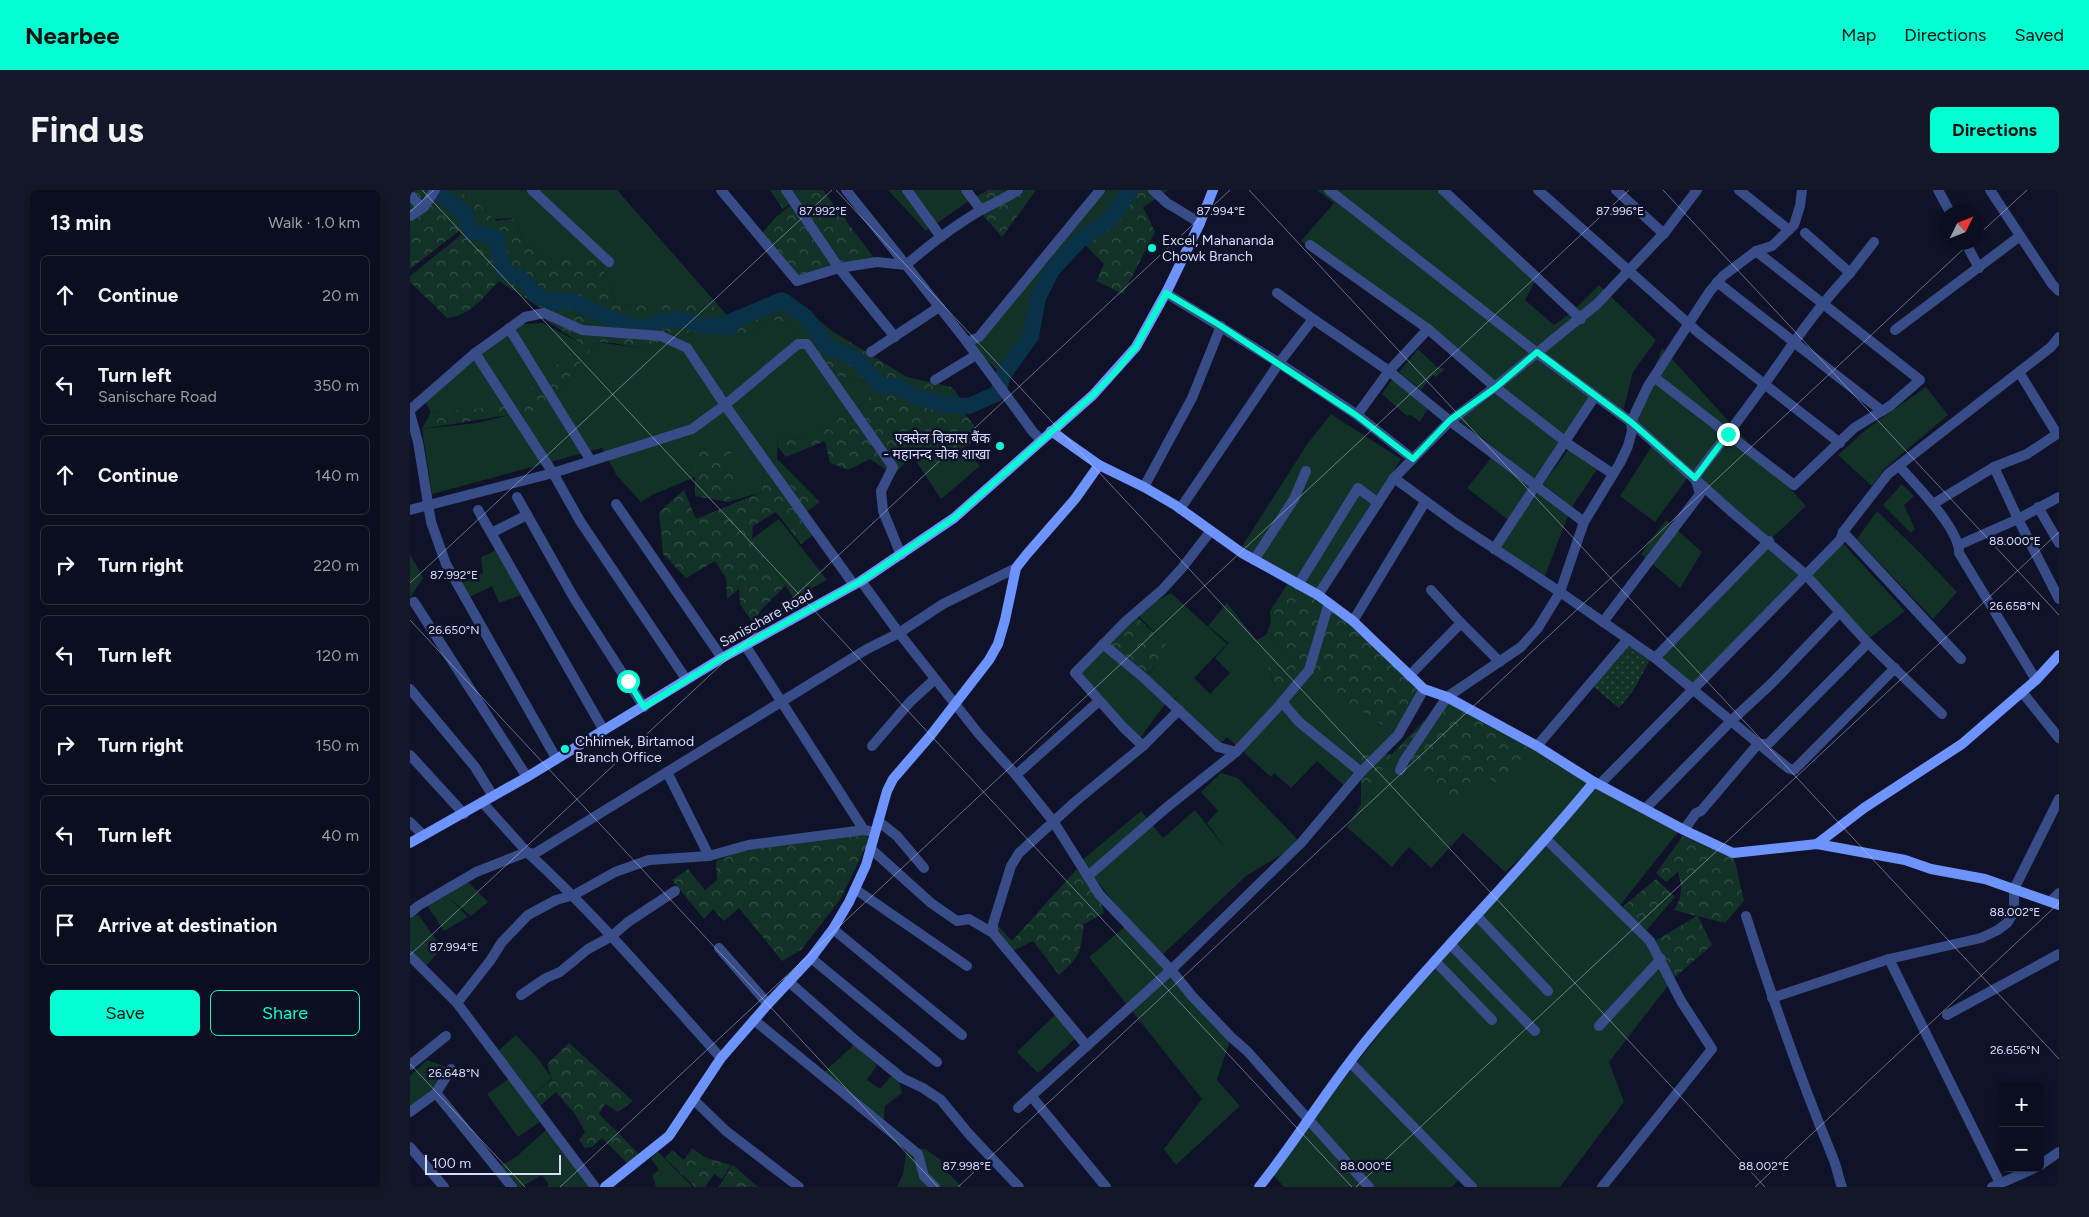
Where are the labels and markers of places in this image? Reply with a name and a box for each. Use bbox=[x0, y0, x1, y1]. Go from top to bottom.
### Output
place label: Excel, Mahananda Chowk Branch bbox=[1162, 232, 1274, 265]
marker: Excel, Mahananda Chowk Branch bbox=[1146, 242, 1158, 254]
place label: एक्सेल विकास बैंक - महानन्द चोक शाखा bbox=[883, 429, 990, 463]
marker: एक्सेल विकास बैंक - महानन्द चोक शाखा bbox=[994, 440, 1006, 452]
place label: Chhimek, Birtamod Branch Office bbox=[575, 733, 694, 766]
marker: Chhimek, Birtamod Branch Office bbox=[559, 743, 571, 755]

